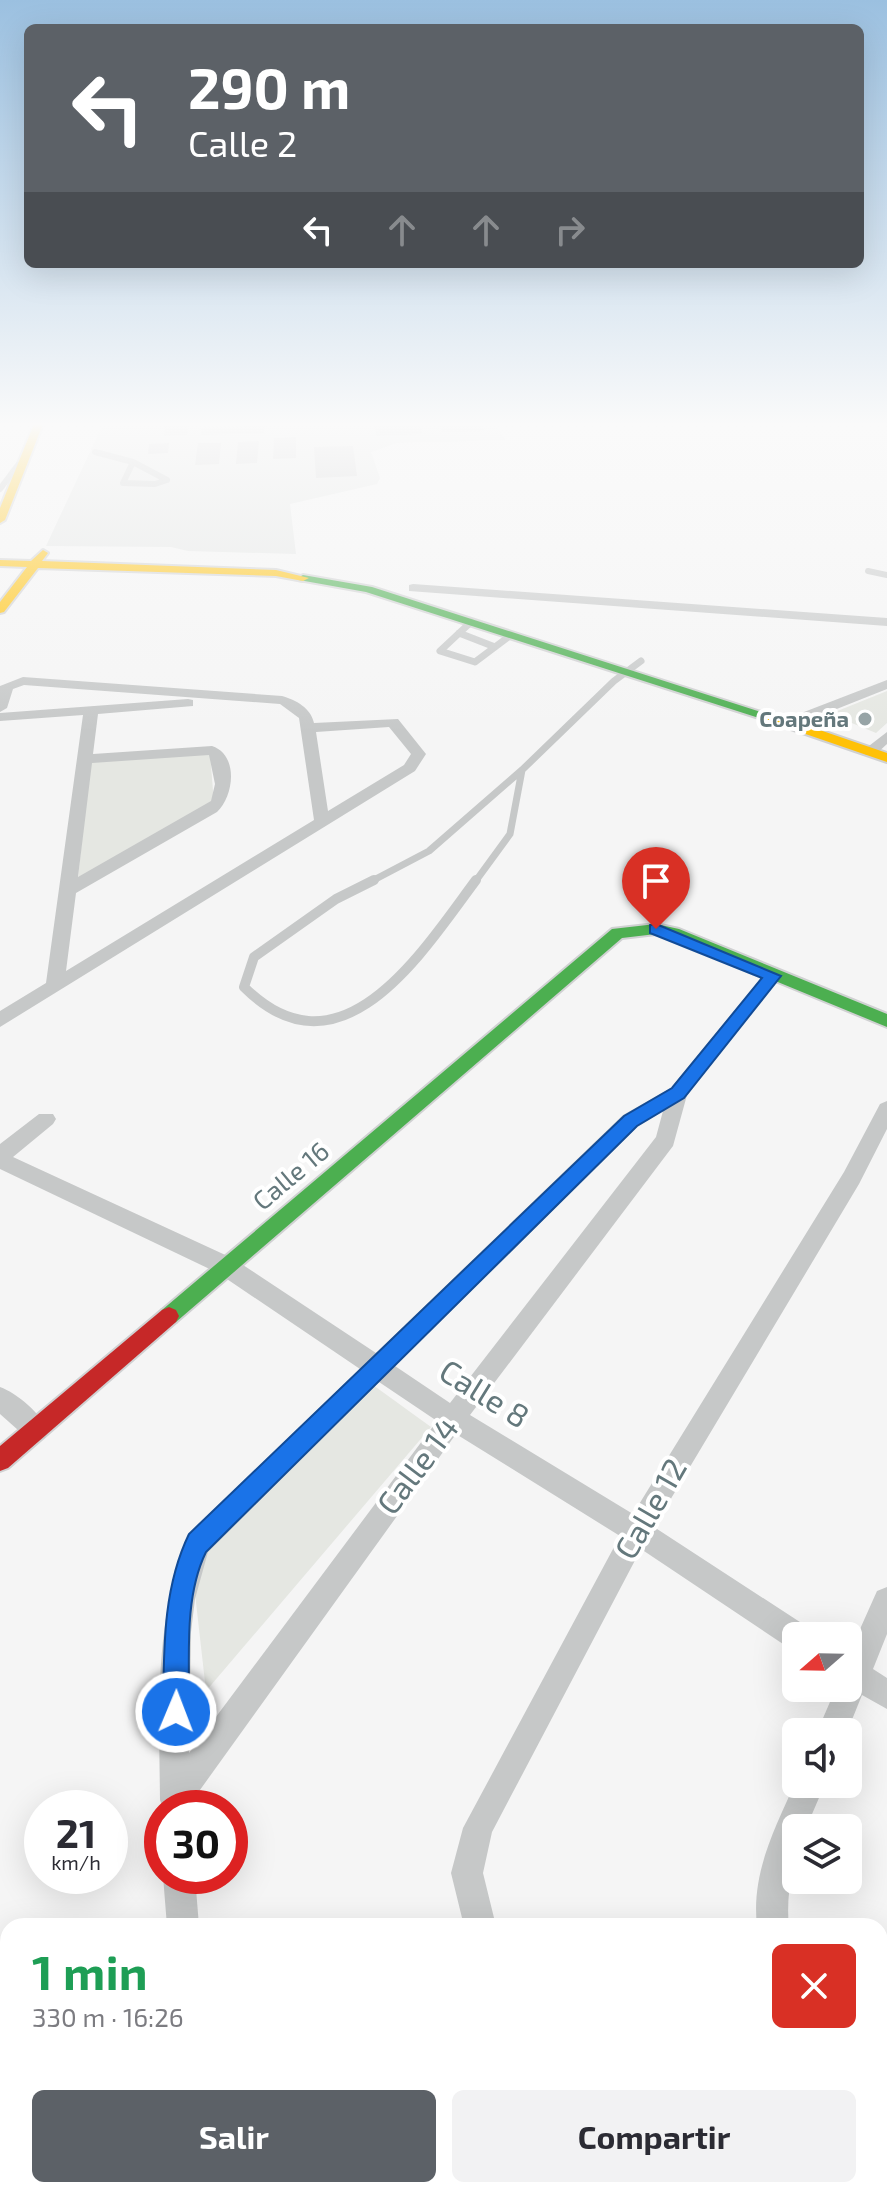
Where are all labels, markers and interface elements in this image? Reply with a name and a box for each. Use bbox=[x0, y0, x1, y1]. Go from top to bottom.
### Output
text: 290 m bbox=[188, 53, 350, 120]
icon: left bbox=[56, 56, 160, 160]
text: Calle 2 bbox=[188, 121, 297, 164]
icon: left bbox=[296, 208, 340, 252]
icon: ahead bbox=[380, 208, 424, 252]
icon: ahead bbox=[464, 208, 508, 252]
icon: right bbox=[548, 208, 592, 252]
place label: Coapeña bbox=[759, 705, 849, 731]
marker: Coapeña bbox=[856, 710, 874, 728]
pin bbox=[622, 847, 690, 929]
icon: arrive bbox=[634, 859, 678, 903]
street label: Calle 16 bbox=[246, 1134, 334, 1215]
street label: Calle 8 bbox=[433, 1350, 537, 1435]
street label: Calle 14 bbox=[368, 1409, 465, 1521]
street label: Calle 12 bbox=[605, 1451, 693, 1565]
north arrow bbox=[782, 1622, 862, 1702]
map controls bbox=[782, 1622, 862, 1894]
position arrow bbox=[134, 1670, 218, 1754]
button: sound bbox=[782, 1718, 862, 1798]
speed limit sign: 30 bbox=[144, 1790, 248, 1894]
text: 21 bbox=[56, 1808, 96, 1856]
button: layers bbox=[782, 1814, 862, 1894]
text: km/h bbox=[51, 1850, 101, 1874]
text: 1 min bbox=[32, 1942, 148, 2000]
button: close bbox=[772, 1944, 856, 2028]
text: 330 m · 16:26 bbox=[32, 2001, 184, 2032]
button: Salir bbox=[32, 2090, 436, 2182]
button: Compartir bbox=[452, 2090, 856, 2182]

